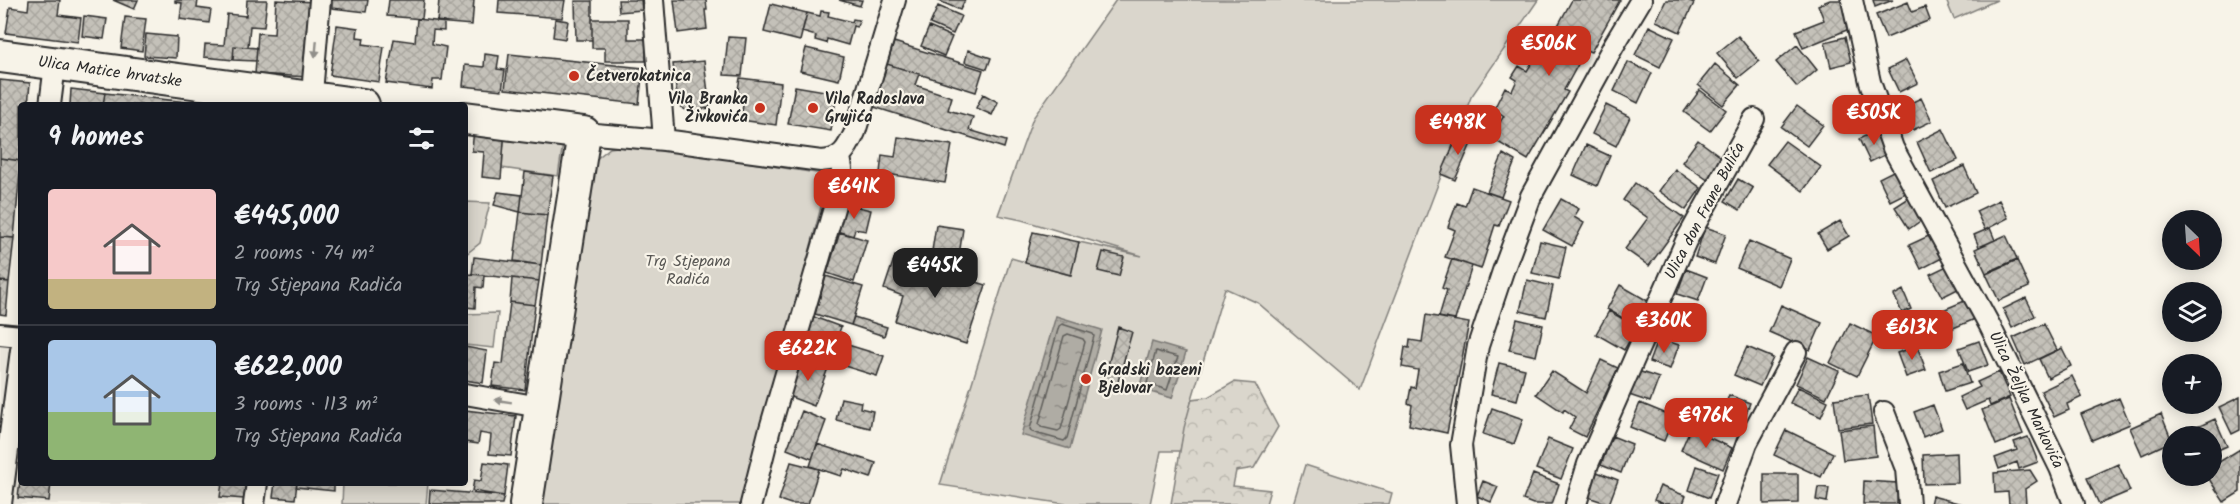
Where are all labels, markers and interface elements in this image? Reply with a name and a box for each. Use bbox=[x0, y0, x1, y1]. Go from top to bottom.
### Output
pin: €506K bbox=[1507, 26, 1591, 77]
text: €506K bbox=[1521, 29, 1577, 61]
one-way arrow bbox=[311, 40, 321, 59]
street label: Ulica Matice hrvatske bbox=[36, 50, 184, 94]
place label: Četverokatnica bbox=[586, 64, 691, 89]
marker: Četverokatnica bbox=[567, 69, 581, 83]
place label: Vila Branka Živkovića bbox=[668, 87, 748, 130]
place label: Vila Radoslava Grujića bbox=[825, 87, 925, 130]
pin: €505K bbox=[1832, 95, 1916, 146]
text: €505K bbox=[1846, 98, 1902, 130]
marker: Vila Branka Živkovića bbox=[753, 101, 767, 115]
marker: Vila Radoslava Grujića bbox=[806, 101, 820, 115]
pin: €498K bbox=[1416, 105, 1500, 156]
text: €498K bbox=[1429, 108, 1487, 140]
text: 9 homes bbox=[48, 117, 144, 159]
icon: filters bbox=[405, 122, 438, 155]
street label: Ulica don Frane Bulića bbox=[1658, 138, 1752, 284]
pin: €641K bbox=[812, 169, 896, 220]
text: €641K bbox=[828, 172, 880, 204]
text: €445,000 bbox=[234, 196, 339, 238]
north arrow bbox=[2162, 210, 2222, 270]
map controls bbox=[2162, 210, 2222, 486]
icon: home bbox=[96, 213, 168, 285]
text: 2 rooms · 74 m² bbox=[234, 238, 374, 270]
pin: €445K bbox=[893, 248, 977, 299]
park label: Trg Stjepana Radića bbox=[645, 249, 731, 292]
text: €445K bbox=[907, 251, 963, 283]
text: Trg Stjepana Radića bbox=[234, 270, 402, 302]
button: layers bbox=[2162, 282, 2222, 342]
pin: €360K bbox=[1622, 303, 1706, 354]
text: €360K bbox=[1636, 306, 1692, 338]
pin: €613K bbox=[1870, 310, 1954, 361]
text: €613K bbox=[1886, 313, 1938, 345]
street label: Ulica Željka Markovića bbox=[1982, 327, 2070, 473]
pin: €622K bbox=[766, 331, 850, 382]
text: €622K bbox=[779, 334, 837, 366]
text: €622,000 bbox=[234, 347, 342, 389]
button: + bbox=[2162, 354, 2222, 414]
place label: Gradski bazeni Bjelovar bbox=[1098, 358, 1202, 401]
icon: home bbox=[96, 364, 168, 436]
marker: Gradski bazeni Bjelovar bbox=[1079, 372, 1093, 386]
text: 3 rooms · 113 m² bbox=[234, 389, 377, 421]
one-way arrow bbox=[493, 396, 512, 405]
pin: €976K bbox=[1664, 398, 1748, 449]
text: €976K bbox=[1678, 401, 1734, 433]
text: Trg Stjepana Radića bbox=[234, 421, 402, 453]
button: − bbox=[2162, 426, 2222, 486]

